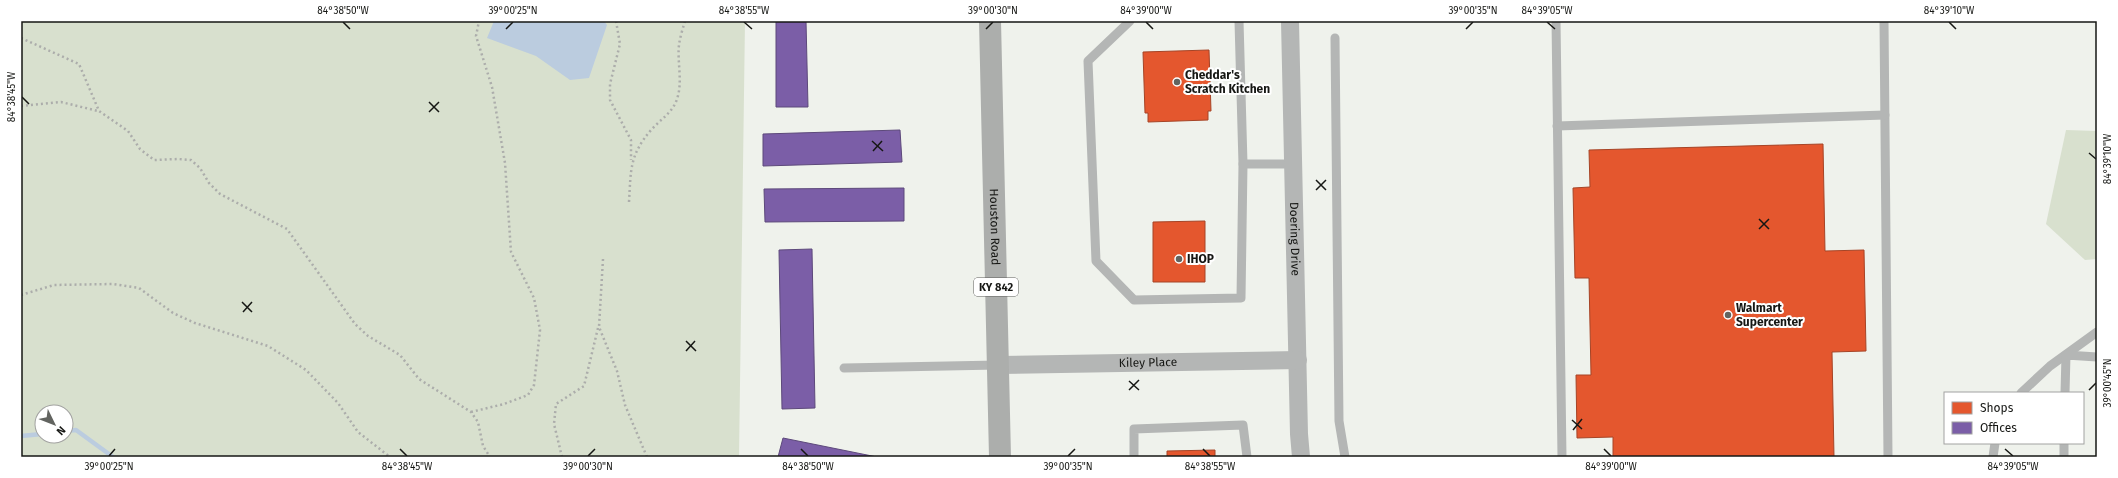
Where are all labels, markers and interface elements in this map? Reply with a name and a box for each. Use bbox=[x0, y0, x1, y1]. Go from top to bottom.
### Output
text: 84°38'50"W bbox=[317, 5, 369, 17]
text: 39°00'25"N bbox=[488, 5, 538, 17]
text: 84°38'55"W bbox=[719, 5, 770, 17]
text: 39°00'30"N bbox=[968, 5, 1018, 17]
text: 84°39'00"W bbox=[1120, 5, 1173, 17]
text: 39°00'35"N bbox=[1448, 5, 1498, 17]
text: 84°39'05"W bbox=[1522, 5, 1573, 17]
text: 84°39'10"W bbox=[1924, 5, 1975, 17]
place label: Cheddar's Scratch Kitchen bbox=[1185, 68, 1270, 96]
text: 84°38'45"W bbox=[6, 71, 18, 122]
marker: Cheddar's Scratch Kitchen bbox=[1172, 77, 1182, 87]
text: 84°39'10"W bbox=[2102, 133, 2114, 184]
street label: Houston Road bbox=[987, 188, 1003, 266]
street label: Doering Drive bbox=[1287, 202, 1303, 276]
place label: IHOP bbox=[1187, 252, 1214, 266]
marker: IHOP bbox=[1174, 254, 1184, 264]
road number: KY 842 bbox=[974, 278, 1018, 296]
place label: Walmart Supercenter bbox=[1736, 301, 1803, 329]
marker: Walmart Supercenter bbox=[1723, 310, 1733, 320]
street label: Kiley Place bbox=[1119, 355, 1177, 370]
text: 39°00'45"N bbox=[2102, 359, 2114, 407]
legend bbox=[1944, 392, 2084, 444]
text: Shops bbox=[1980, 401, 2014, 415]
north arrow bbox=[34, 404, 74, 444]
text: Offices bbox=[1980, 421, 2017, 435]
text: N bbox=[54, 423, 68, 438]
text: 39°00'25"N bbox=[84, 461, 134, 473]
text: 84°38'45"W bbox=[382, 461, 433, 473]
text: 39°00'30"N bbox=[563, 461, 613, 473]
text: 84°38'50"W bbox=[782, 461, 834, 473]
text: 39°00'35"N bbox=[1043, 461, 1093, 473]
text: 84°38'55"W bbox=[1185, 461, 1236, 473]
text: 84°39'00"W bbox=[1585, 461, 1638, 473]
text: 84°39'05"W bbox=[1988, 461, 2039, 473]

